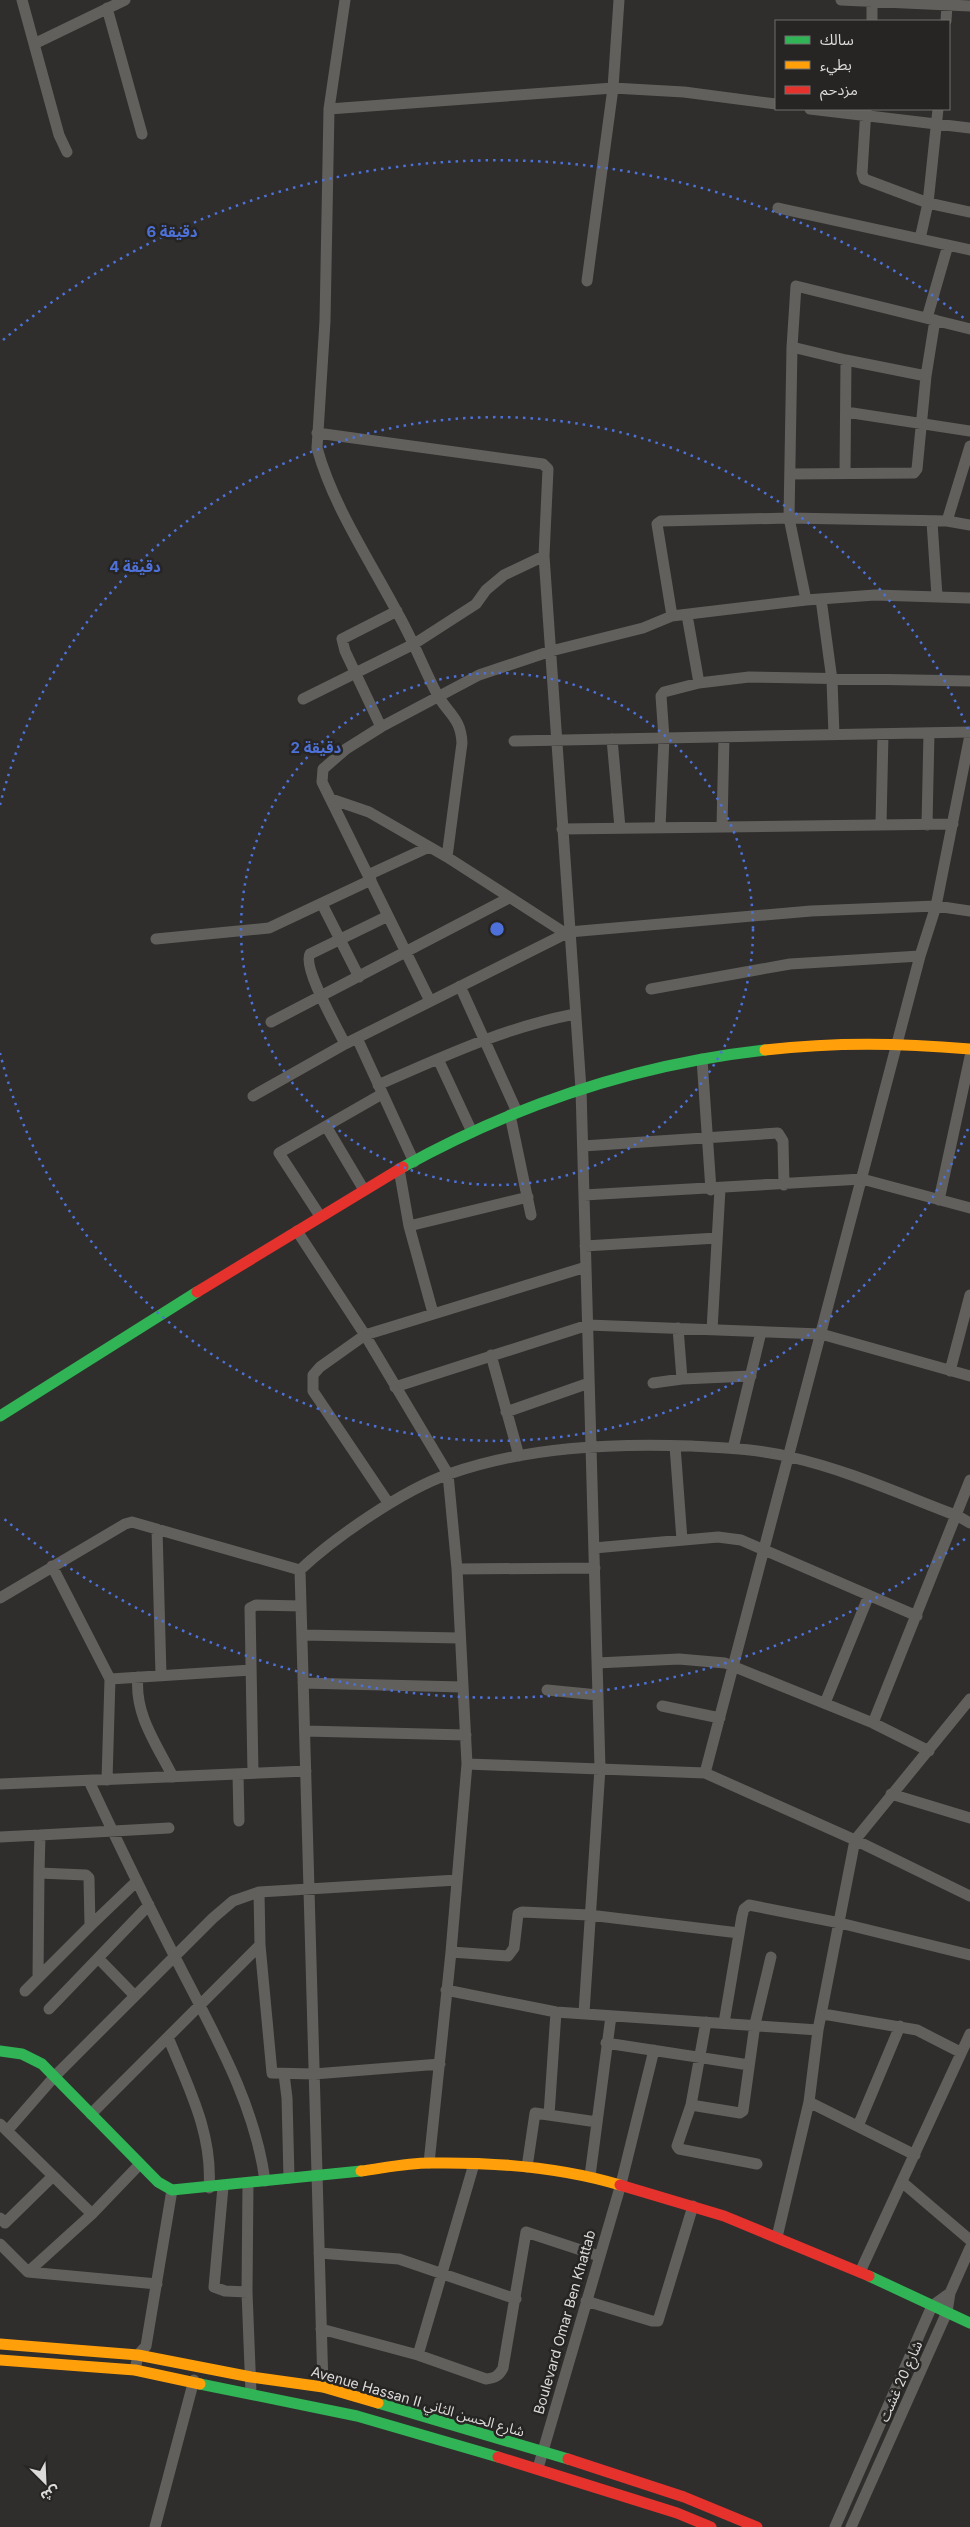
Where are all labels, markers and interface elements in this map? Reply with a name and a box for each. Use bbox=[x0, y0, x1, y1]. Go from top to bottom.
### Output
legend bbox=[775, 20, 950, 110]
text: سالك bbox=[820, 30, 854, 49]
text: بطيء bbox=[820, 55, 852, 76]
text: مزدحم bbox=[820, 80, 858, 101]
text: 6 دقيقة bbox=[146, 222, 198, 241]
text: 4 دقيقة bbox=[109, 557, 161, 576]
text: 2 دقيقة bbox=[291, 738, 342, 757]
centre of rings bbox=[488, 920, 506, 938]
street label: Boulevard Omar Ben Khattab bbox=[530, 2228, 598, 2416]
street label: شارع 20 غشت bbox=[875, 2338, 928, 2425]
street label: Avenue Hassan II شارع الحسن الثاني bbox=[308, 2362, 527, 2443]
north arrow bbox=[20, 2457, 70, 2507]
text: ش bbox=[38, 2483, 63, 2506]

